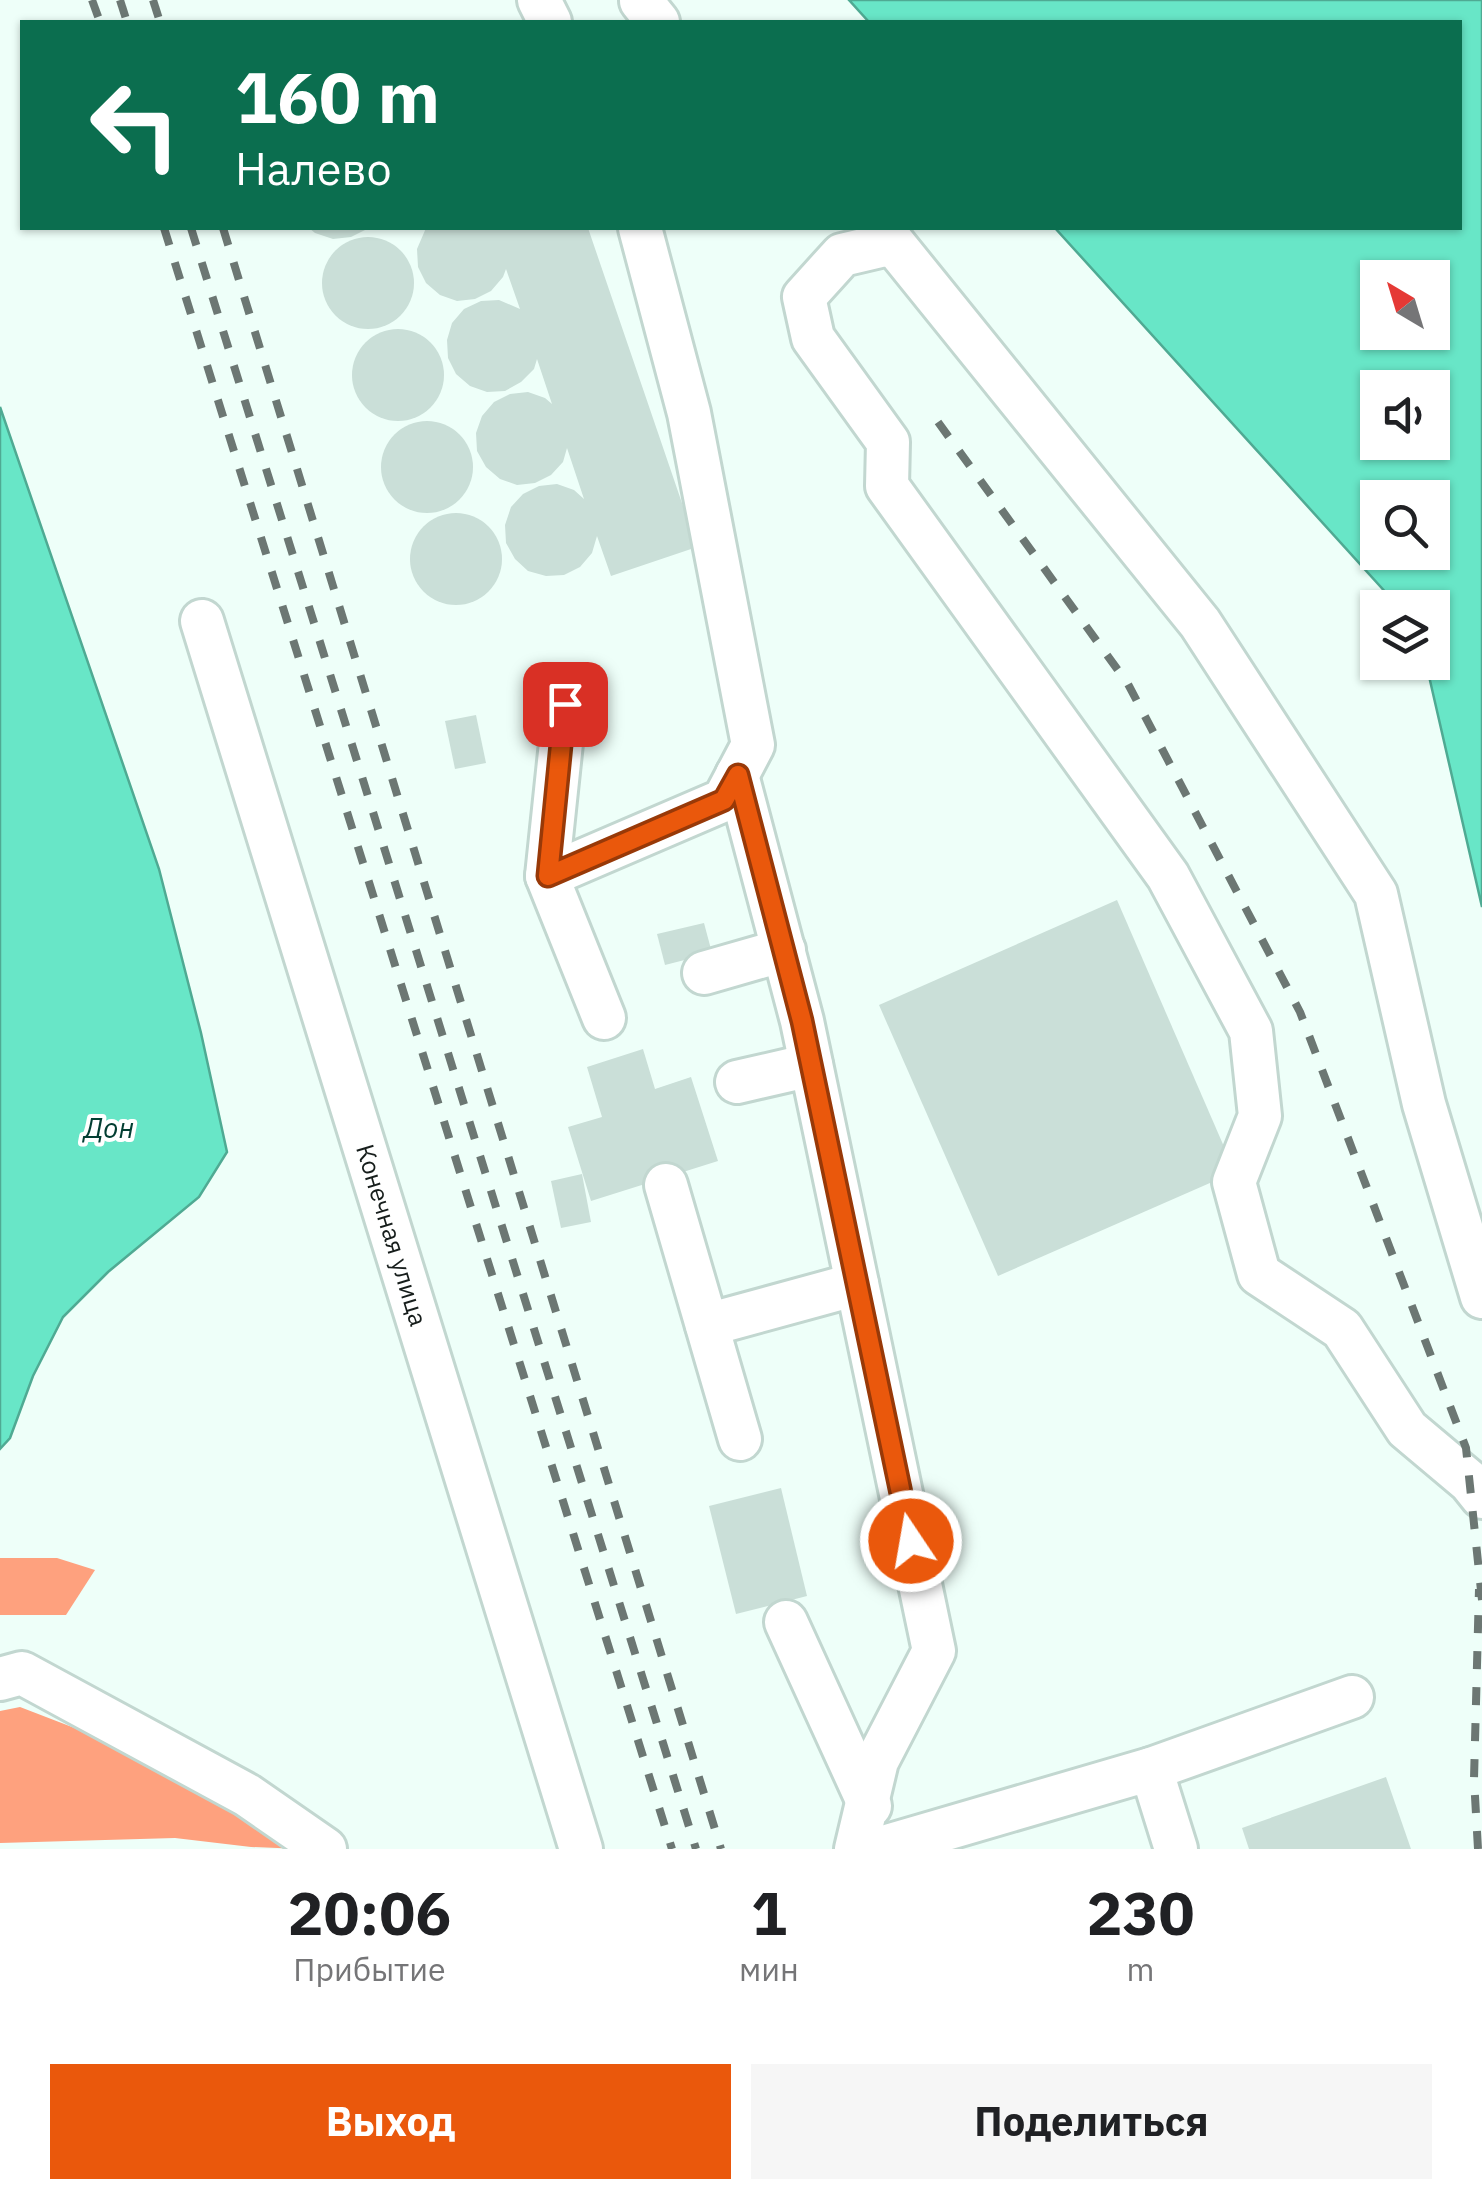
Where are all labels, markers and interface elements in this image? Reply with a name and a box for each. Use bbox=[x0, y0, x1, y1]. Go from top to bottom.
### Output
text: 160 m bbox=[235, 51, 440, 142]
icon: left bbox=[70, 60, 200, 190]
text: Налево bbox=[235, 139, 392, 197]
north arrow bbox=[1360, 260, 1450, 350]
map controls bbox=[1360, 260, 1450, 680]
button: sound bbox=[1360, 370, 1450, 460]
button: search bbox=[1360, 480, 1450, 570]
button: layers bbox=[1360, 590, 1450, 680]
pin bbox=[523, 662, 608, 747]
icon: arrive bbox=[538, 677, 593, 732]
water label: Дон bbox=[81, 1109, 134, 1146]
street label: Конечная улица bbox=[349, 1140, 436, 1330]
position arrow bbox=[859, 1489, 963, 1593]
text: 20:06 bbox=[288, 1873, 451, 1952]
text: 1 bbox=[751, 1873, 787, 1952]
text: 230 bbox=[1086, 1873, 1194, 1952]
text: Прибытие bbox=[293, 1948, 446, 1990]
text: мин bbox=[739, 1948, 799, 1990]
text: m bbox=[1126, 1948, 1154, 1990]
button: Выход bbox=[50, 2064, 731, 2179]
button: Поделиться bbox=[751, 2064, 1432, 2179]

